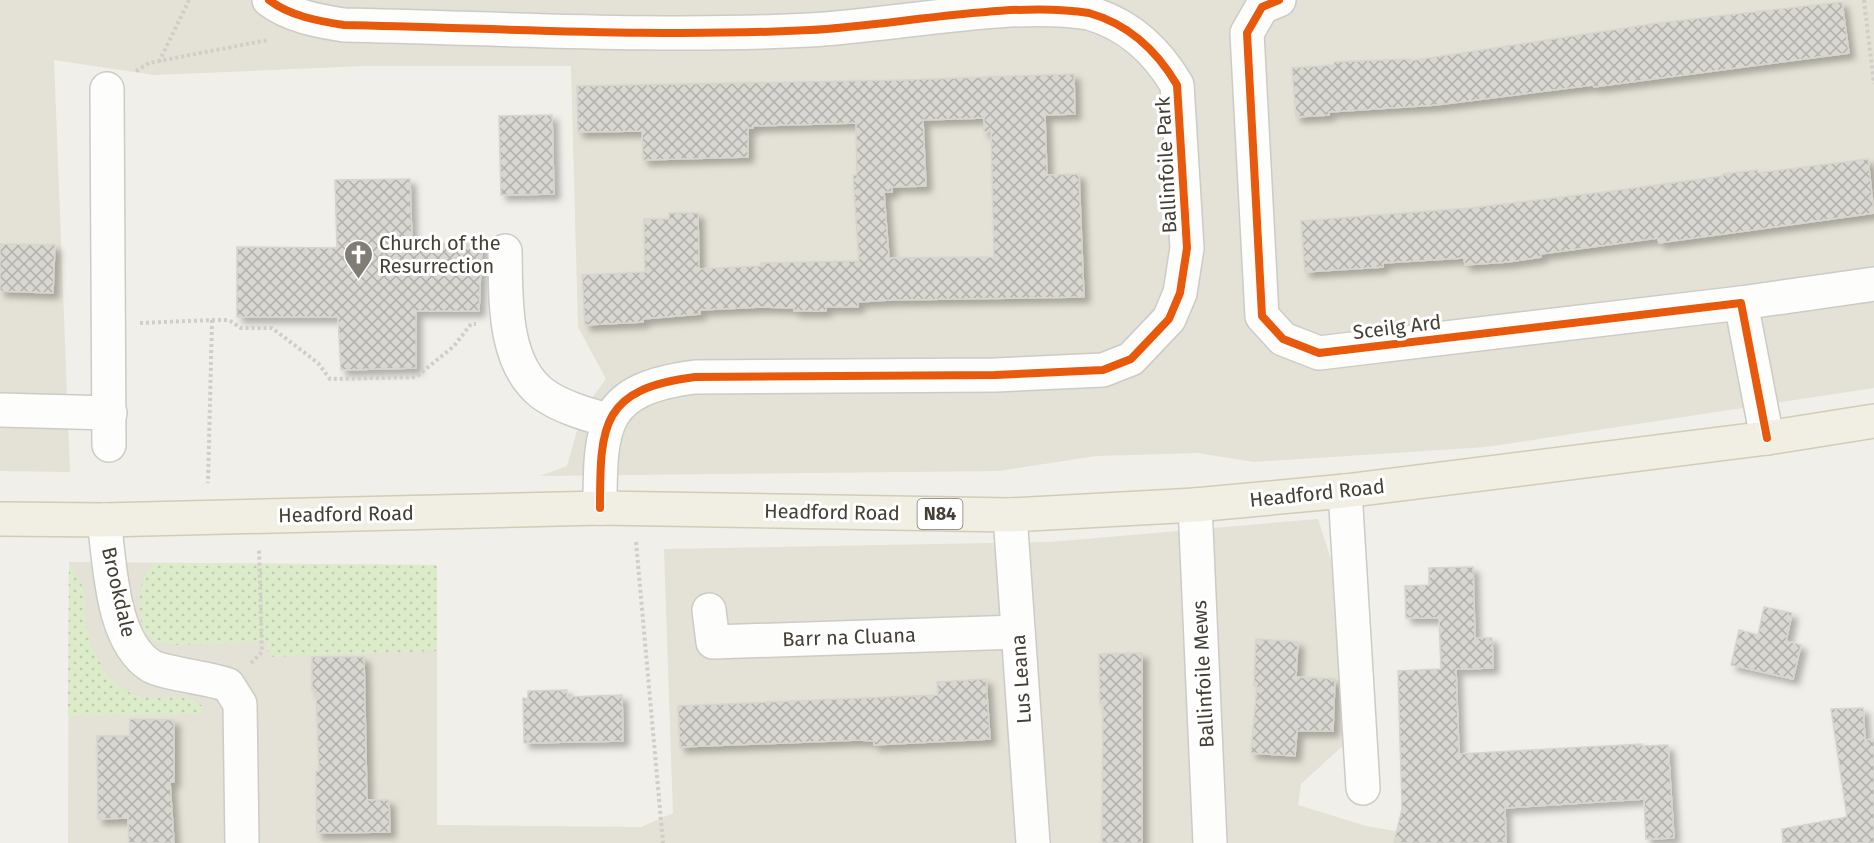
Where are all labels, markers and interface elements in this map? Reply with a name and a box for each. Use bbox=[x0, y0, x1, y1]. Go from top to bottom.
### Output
street label: Ballinfoile Park bbox=[1150, 95, 1182, 234]
place label: Church of the Resurrection bbox=[379, 231, 501, 278]
church icon: Church of the Resurrection bbox=[342, 238, 374, 280]
street label: Sceilg Ard bbox=[1352, 310, 1442, 344]
street label: Headford Road bbox=[1248, 474, 1386, 512]
street label: Headford Road bbox=[764, 499, 900, 525]
road number: N84 bbox=[918, 499, 962, 529]
street label: Headford Road bbox=[278, 501, 414, 527]
street label: Brookdale bbox=[97, 544, 141, 640]
street label: Ballinfoile Mews bbox=[1187, 600, 1219, 748]
street label: Barr na Cluana bbox=[782, 623, 916, 651]
street label: Lus Leana bbox=[1006, 633, 1036, 725]

